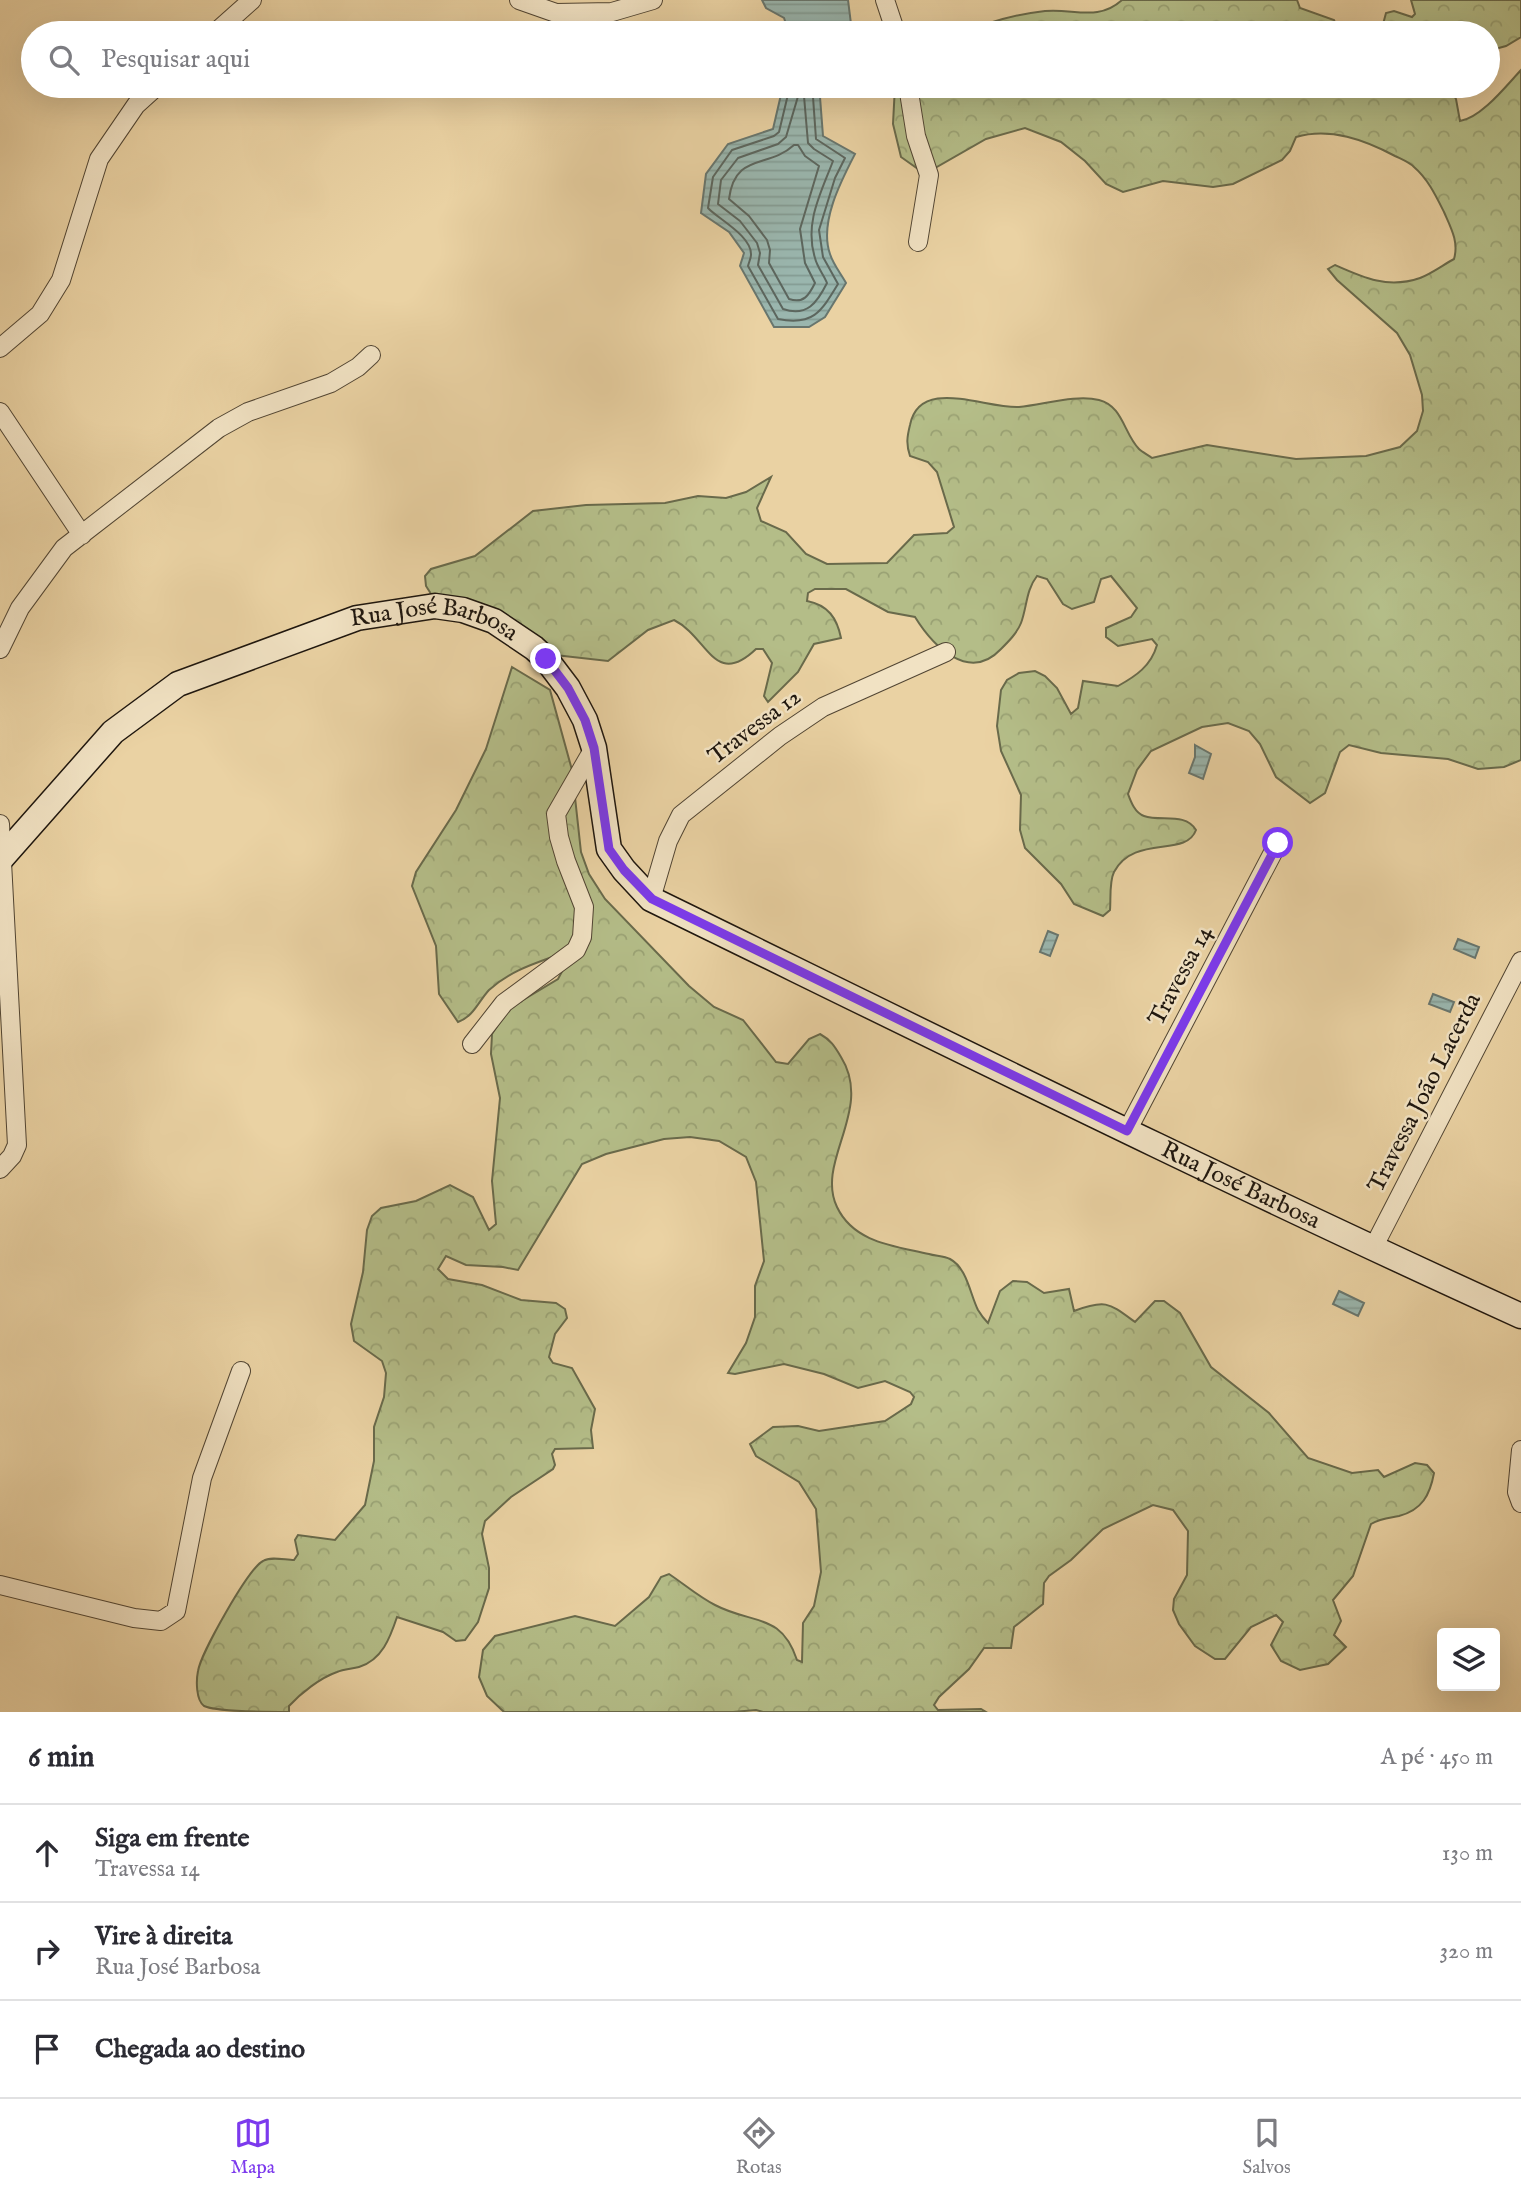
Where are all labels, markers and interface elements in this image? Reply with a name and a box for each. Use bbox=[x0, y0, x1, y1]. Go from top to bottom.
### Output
search box bbox=[21, 21, 1500, 98]
icon: search bbox=[45, 41, 83, 79]
text: Pesquisar aqui bbox=[101, 43, 250, 76]
street label: Rua José Barbosa bbox=[348, 590, 525, 649]
route end bbox=[530, 643, 561, 674]
street label: Travessa 12 bbox=[702, 682, 808, 772]
route start bbox=[1262, 827, 1293, 858]
street label: Travessa 14 bbox=[1142, 920, 1220, 1032]
street label: Travessa João Lacerda bbox=[1361, 987, 1489, 1198]
street label: Rua José Barbosa bbox=[1156, 1134, 1326, 1237]
map controls bbox=[1437, 1628, 1500, 1691]
button: layers bbox=[1437, 1628, 1500, 1691]
text: 6 min bbox=[28, 1739, 94, 1777]
text: A pé · 450 m bbox=[1381, 1743, 1493, 1772]
text: Siga em frente bbox=[95, 1822, 250, 1855]
icon: ahead bbox=[28, 1834, 66, 1872]
text: 130 m bbox=[1442, 1839, 1493, 1868]
text: Travessa 14 bbox=[95, 1855, 200, 1884]
text: Vire à direita bbox=[95, 1920, 232, 1953]
icon: right bbox=[28, 1932, 66, 1970]
text: 320 m bbox=[1440, 1937, 1493, 1966]
text: Rua José Barbosa bbox=[95, 1953, 260, 1982]
icon: arrive bbox=[28, 2030, 66, 2068]
text: Chegada ao destino bbox=[95, 2033, 305, 2066]
tab: Mapa bbox=[230, 2114, 275, 2180]
tab: Rotas bbox=[736, 2114, 782, 2180]
tab: Salvos bbox=[1243, 2114, 1291, 2180]

